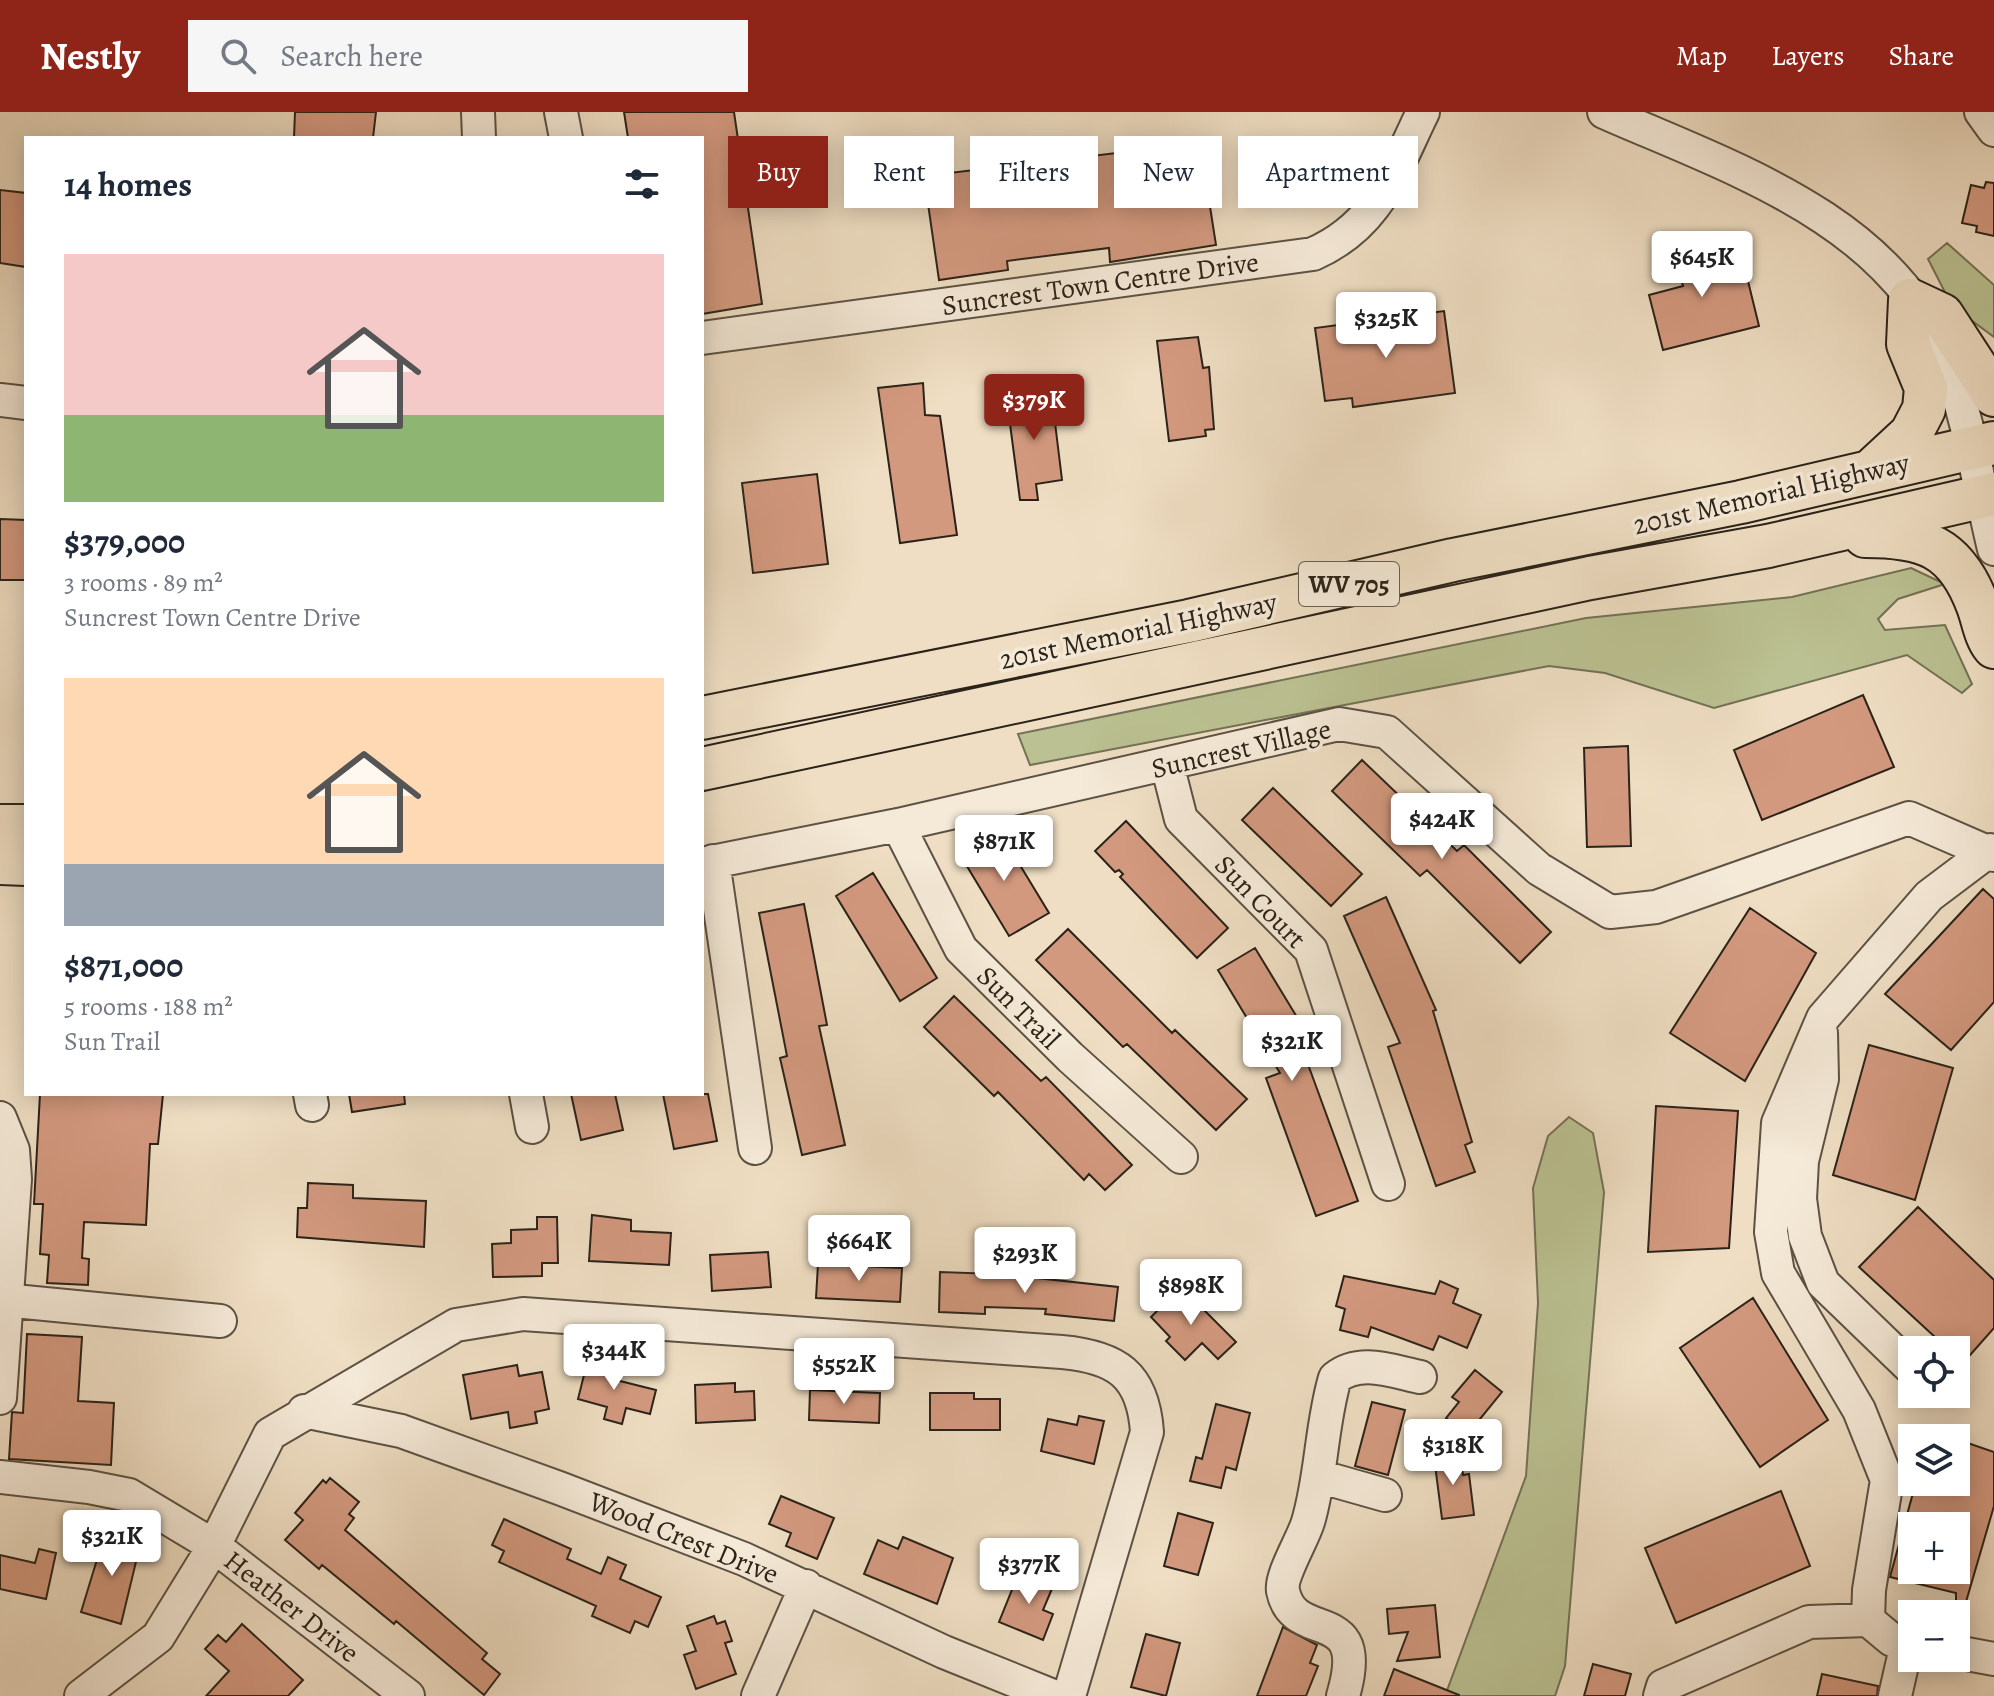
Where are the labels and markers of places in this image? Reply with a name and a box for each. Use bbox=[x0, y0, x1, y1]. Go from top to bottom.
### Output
pin: $645K bbox=[1646, 231, 1758, 299]
pin: $325K bbox=[1330, 292, 1442, 360]
pin: $379K bbox=[978, 374, 1090, 442]
pin: $424K bbox=[1386, 793, 1498, 861]
pin: $871K bbox=[948, 815, 1060, 883]
pin: $321K bbox=[1236, 1015, 1348, 1083]
pin: $664K bbox=[803, 1215, 915, 1283]
pin: $293K bbox=[969, 1227, 1081, 1295]
pin: $898K bbox=[1135, 1259, 1247, 1327]
pin: $344K bbox=[558, 1324, 670, 1392]
pin: $552K bbox=[788, 1338, 900, 1406]
pin: $318K bbox=[1397, 1419, 1509, 1487]
pin: $321K bbox=[56, 1510, 168, 1578]
pin: $377K bbox=[973, 1538, 1085, 1606]

